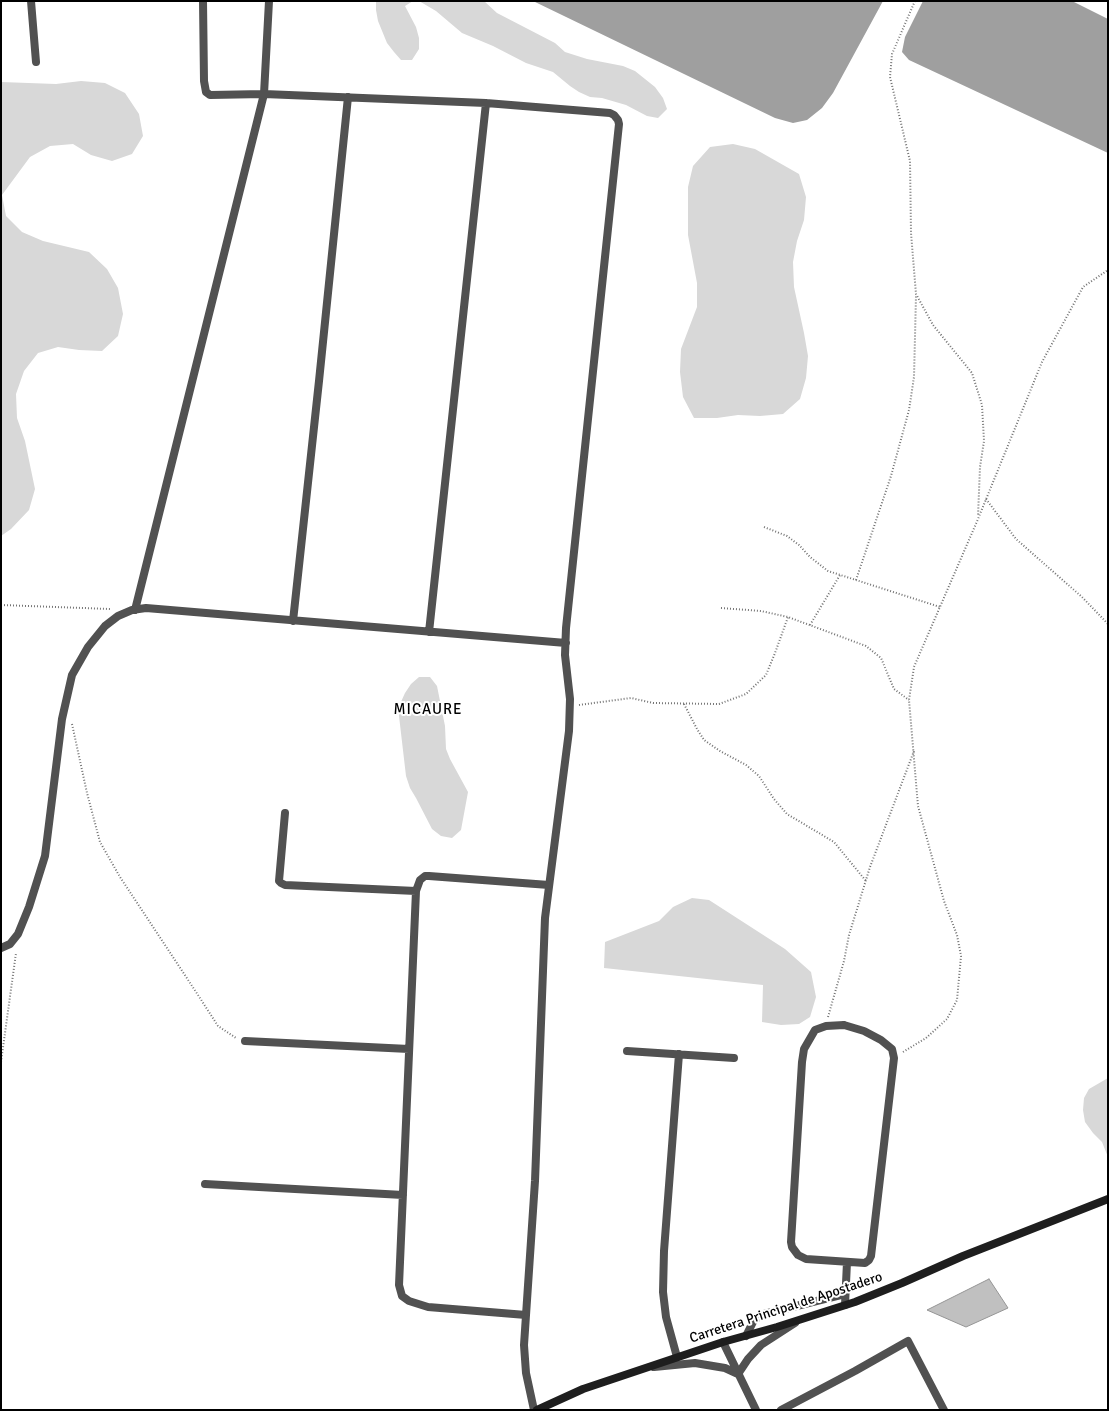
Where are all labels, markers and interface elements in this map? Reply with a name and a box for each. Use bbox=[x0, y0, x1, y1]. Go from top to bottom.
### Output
district label: MICAURE bbox=[394, 701, 462, 719]
street label: Carretera Principal de Apostadero bbox=[687, 1269, 885, 1347]

